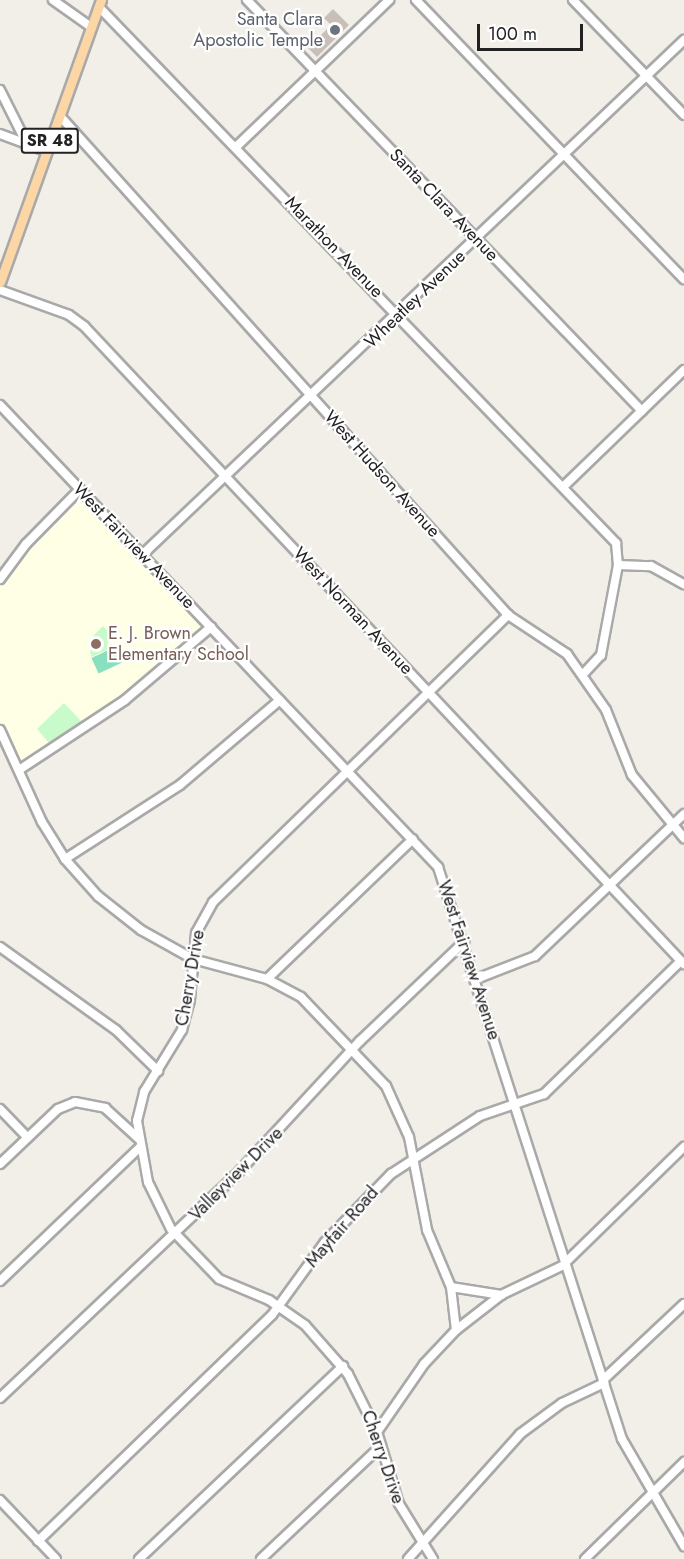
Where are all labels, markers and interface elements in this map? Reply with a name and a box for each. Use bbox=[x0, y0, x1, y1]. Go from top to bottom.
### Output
place label: Santa Clara Apostolic Temple bbox=[193, 9, 323, 52]
scale bar bbox=[480, 12, 586, 50]
text: 100 m bbox=[488, 21, 537, 47]
marker: Santa Clara Apostolic Temple bbox=[328, 23, 342, 37]
road number: SR 48 bbox=[20, 128, 80, 154]
street label: Santa Clara Avenue bbox=[385, 144, 503, 266]
street label: Marathon Avenue bbox=[280, 192, 388, 302]
street label: Wheatley Avenue bbox=[360, 245, 470, 353]
street label: West Hudson Avenue bbox=[319, 406, 445, 542]
street label: West Fairview Avenue bbox=[68, 479, 200, 613]
street label: West Norman Avenue bbox=[288, 543, 418, 679]
place label: E. J. Brown Elementary School bbox=[108, 623, 249, 666]
marker: E. J. Brown Elementary School bbox=[89, 637, 103, 651]
street label: West Fairview Avenue bbox=[433, 878, 505, 1042]
street label: Cherry Drive bbox=[171, 928, 209, 1028]
street label: Valleyview Drive bbox=[185, 1123, 287, 1225]
street label: Mayfair Road bbox=[301, 1182, 383, 1272]
street label: Cherry Drive bbox=[357, 1407, 409, 1507]

